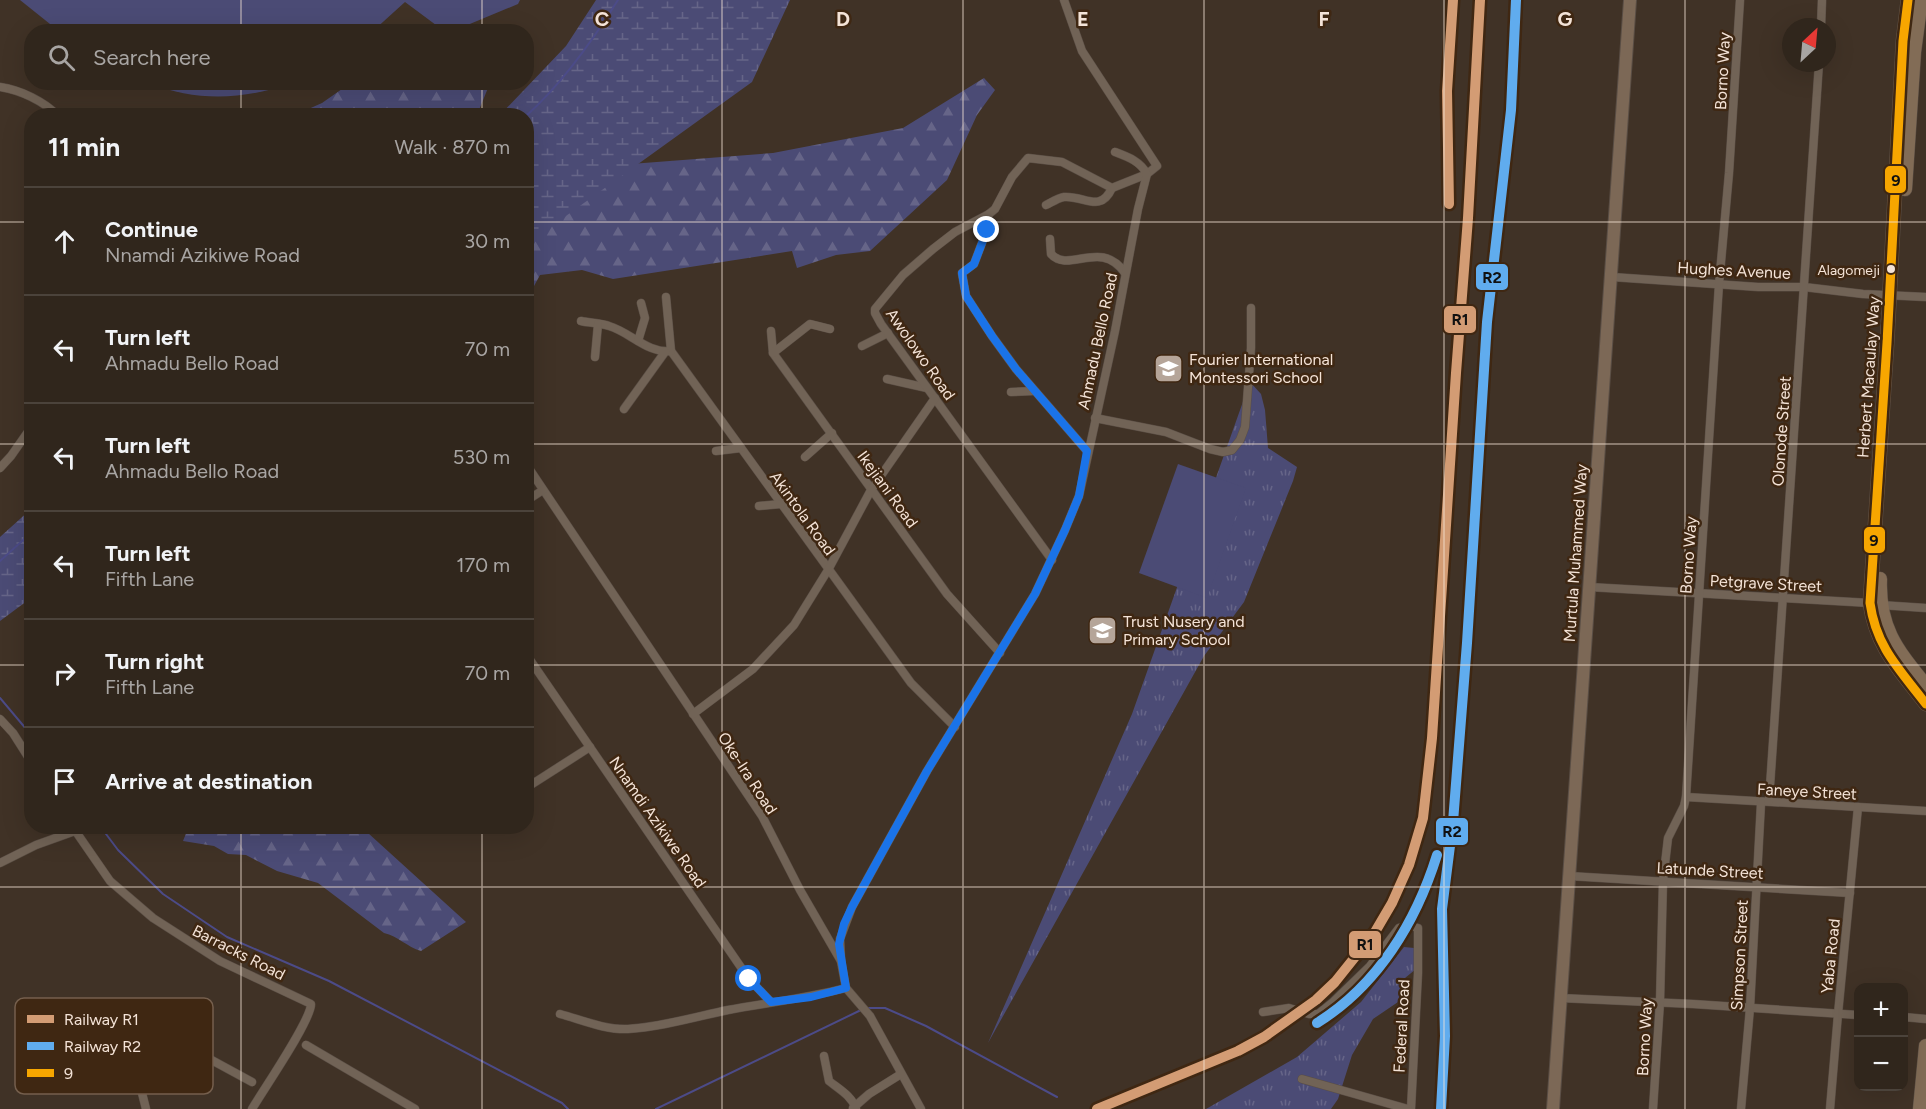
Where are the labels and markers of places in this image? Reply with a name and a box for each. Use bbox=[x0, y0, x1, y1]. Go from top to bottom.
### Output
place label: Alagomeji bbox=[1817, 262, 1880, 279]
marker: Alagomeji bbox=[1885, 263, 1897, 275]
place label: Fourier International Montessori School bbox=[1189, 350, 1333, 387]
school or university icon: Fourier International Montessori School bbox=[1152, 352, 1184, 384]
place label: Trust Nusery and Primary School bbox=[1123, 612, 1245, 649]
school or university icon: Trust Nusery and Primary School bbox=[1086, 614, 1118, 646]

